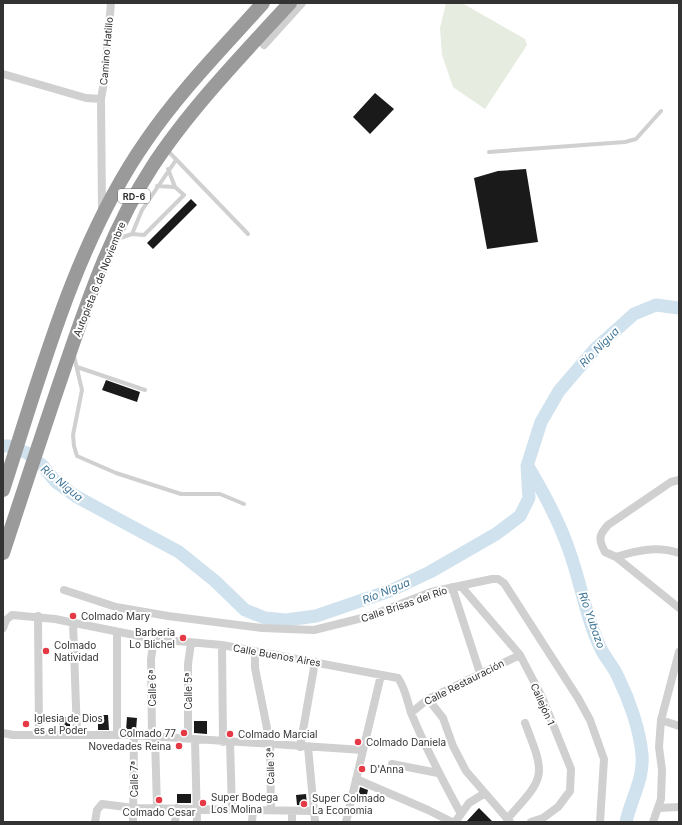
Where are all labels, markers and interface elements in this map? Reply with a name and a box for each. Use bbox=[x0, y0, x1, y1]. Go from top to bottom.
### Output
street label: Camino Hatillo bbox=[97, 16, 115, 86]
road number: RD-6 bbox=[118, 189, 150, 203]
street label: Autopista 6 de Noviembre bbox=[70, 220, 128, 338]
water label: Río Nigua bbox=[576, 324, 622, 370]
water label: Río Nigua bbox=[38, 462, 86, 504]
water label: Río Nigua bbox=[360, 575, 412, 607]
street label: Calle Brisas del Río bbox=[359, 584, 449, 624]
water label: Río Yubazo bbox=[576, 590, 608, 651]
place label: Colmado Mary bbox=[81, 610, 151, 622]
marker: Colmado Mary bbox=[68, 611, 78, 621]
place label: Barberia Lo Blichel bbox=[129, 626, 175, 650]
marker: Barberia Lo Blichel bbox=[178, 633, 188, 643]
place label: Colmado Natividad bbox=[54, 639, 99, 663]
street label: Calle Buenos Aires bbox=[232, 641, 322, 669]
marker: Colmado Natividad bbox=[41, 646, 51, 656]
street label: Calle Restauración bbox=[422, 657, 506, 707]
street label: Calle 6ª bbox=[146, 669, 158, 707]
street label: Calle 5ª bbox=[182, 673, 194, 709]
street label: Callejón 1 bbox=[528, 681, 558, 727]
place label: Iglesia de Dios es el Poder bbox=[34, 712, 103, 736]
marker: Iglesia de Dios es el Poder bbox=[21, 719, 31, 729]
place label: Colmado 77 bbox=[119, 727, 176, 739]
marker: Colmado 77 bbox=[179, 728, 189, 738]
place label: Colmado Marcial bbox=[238, 728, 317, 740]
marker: Colmado Marcial bbox=[225, 729, 235, 739]
place label: Colmado Daniela bbox=[366, 736, 446, 748]
marker: Colmado Daniela bbox=[353, 737, 363, 747]
place label: Novedades Reina bbox=[89, 740, 171, 752]
marker: Novedades Reina bbox=[174, 741, 184, 751]
street label: Calle 3ª bbox=[264, 747, 276, 785]
street label: Calle 7ª bbox=[128, 761, 140, 797]
place label: D'Anna bbox=[370, 763, 404, 775]
marker: D'Anna bbox=[357, 764, 367, 774]
place label: Super Bodega Los Molina bbox=[211, 791, 278, 815]
place label: Super Colmado La Economia bbox=[312, 792, 385, 816]
marker: Colmado Cesar bbox=[154, 795, 164, 805]
marker: Super Bodega Los Molina bbox=[198, 798, 208, 808]
marker: Super Colmado La Economia bbox=[299, 799, 309, 809]
place label: Colmado Cesar bbox=[123, 806, 196, 818]

